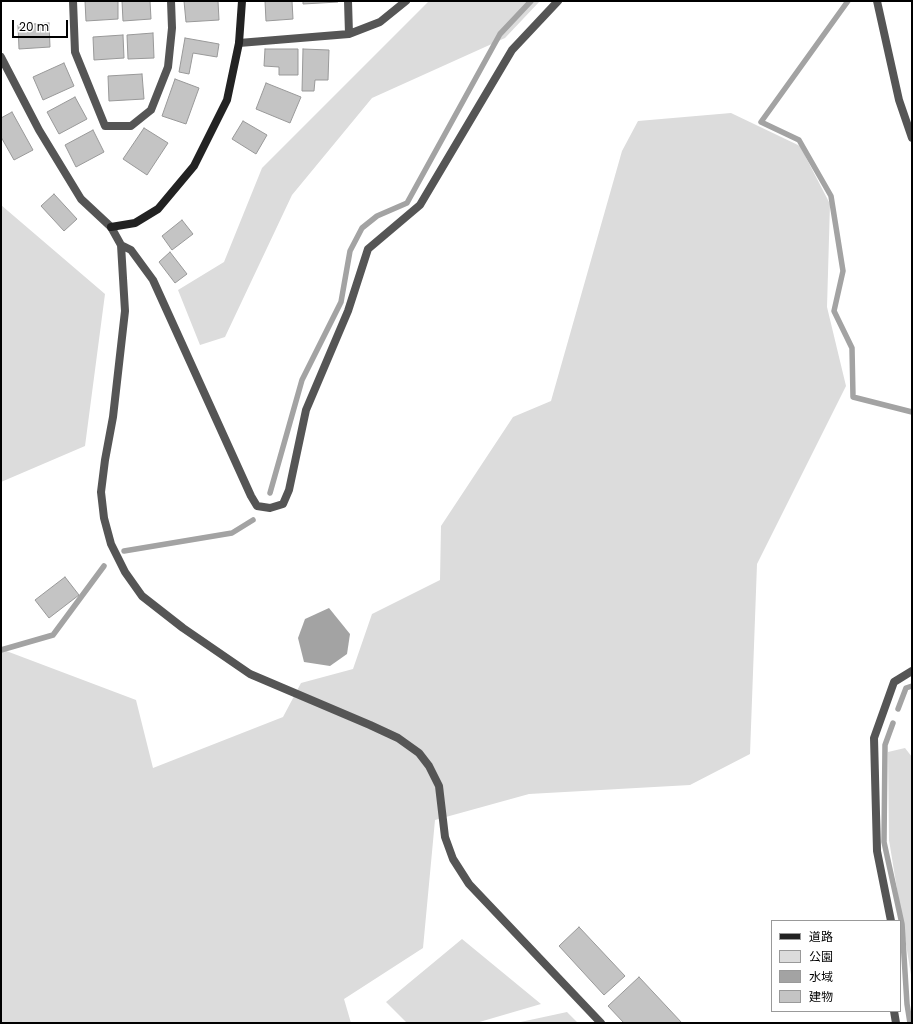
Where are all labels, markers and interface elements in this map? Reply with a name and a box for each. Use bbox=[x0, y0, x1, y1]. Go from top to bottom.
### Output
scale bar bbox=[14, 12, 70, 38]
text: 20 m bbox=[19, 18, 49, 35]
legend bbox=[771, 920, 901, 1012]
text: 道路 bbox=[809, 928, 833, 945]
text: 公園 bbox=[809, 948, 833, 965]
text: 水域 bbox=[809, 968, 833, 985]
text: 建物 bbox=[809, 988, 833, 1005]

